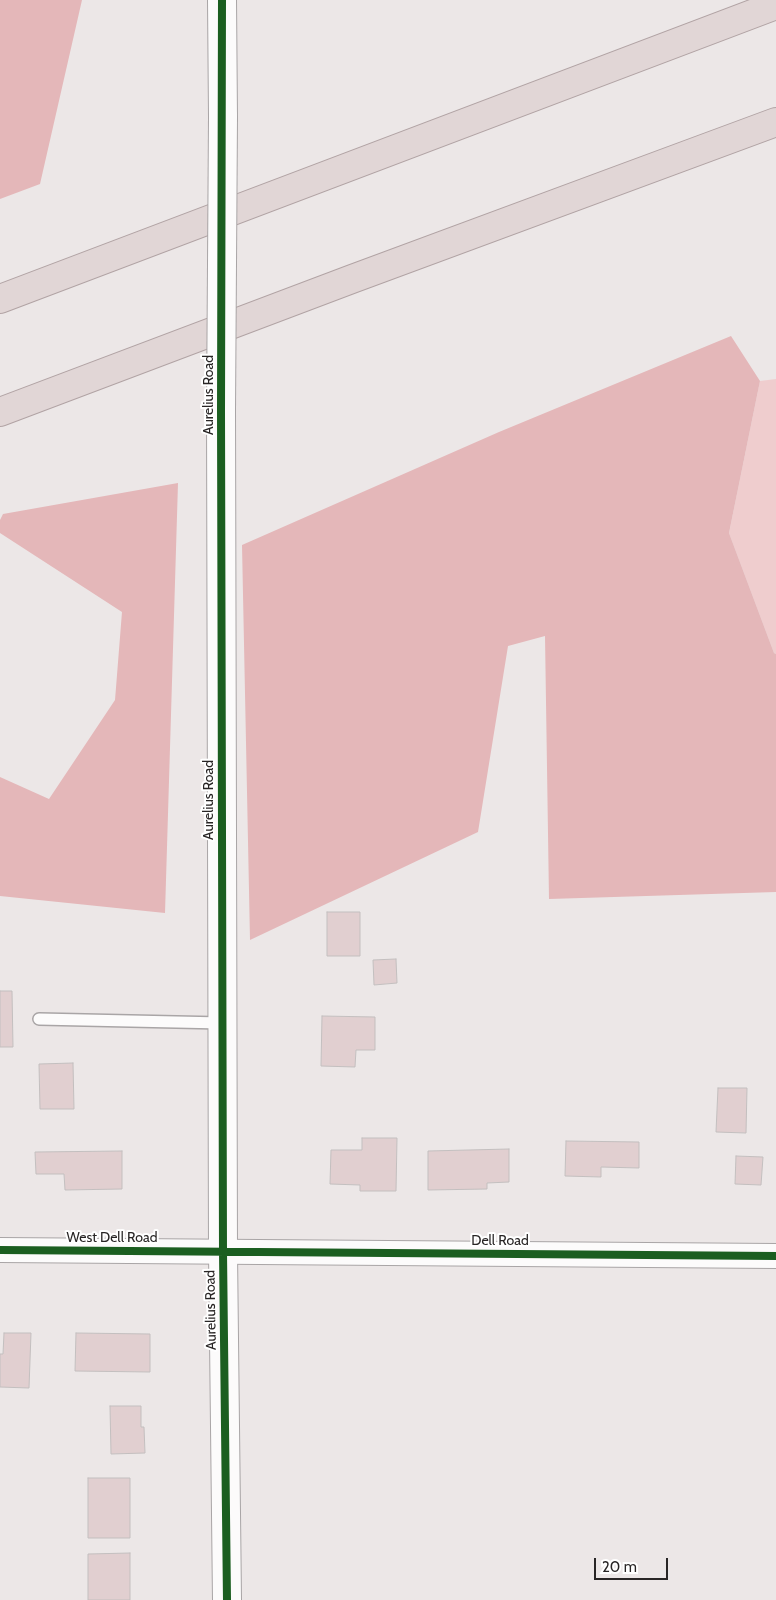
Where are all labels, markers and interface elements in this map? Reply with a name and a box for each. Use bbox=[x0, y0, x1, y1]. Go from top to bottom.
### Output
street label: Aurelius Road bbox=[201, 355, 217, 435]
street label: Aurelius Road bbox=[201, 760, 217, 840]
street label: West Dell Road bbox=[67, 1230, 157, 1246]
street label: Dell Road bbox=[471, 1233, 529, 1249]
street label: Aurelius Road bbox=[202, 1270, 220, 1350]
scale bar bbox=[596, 1548, 670, 1580]
text: 20 m bbox=[602, 1558, 637, 1576]

